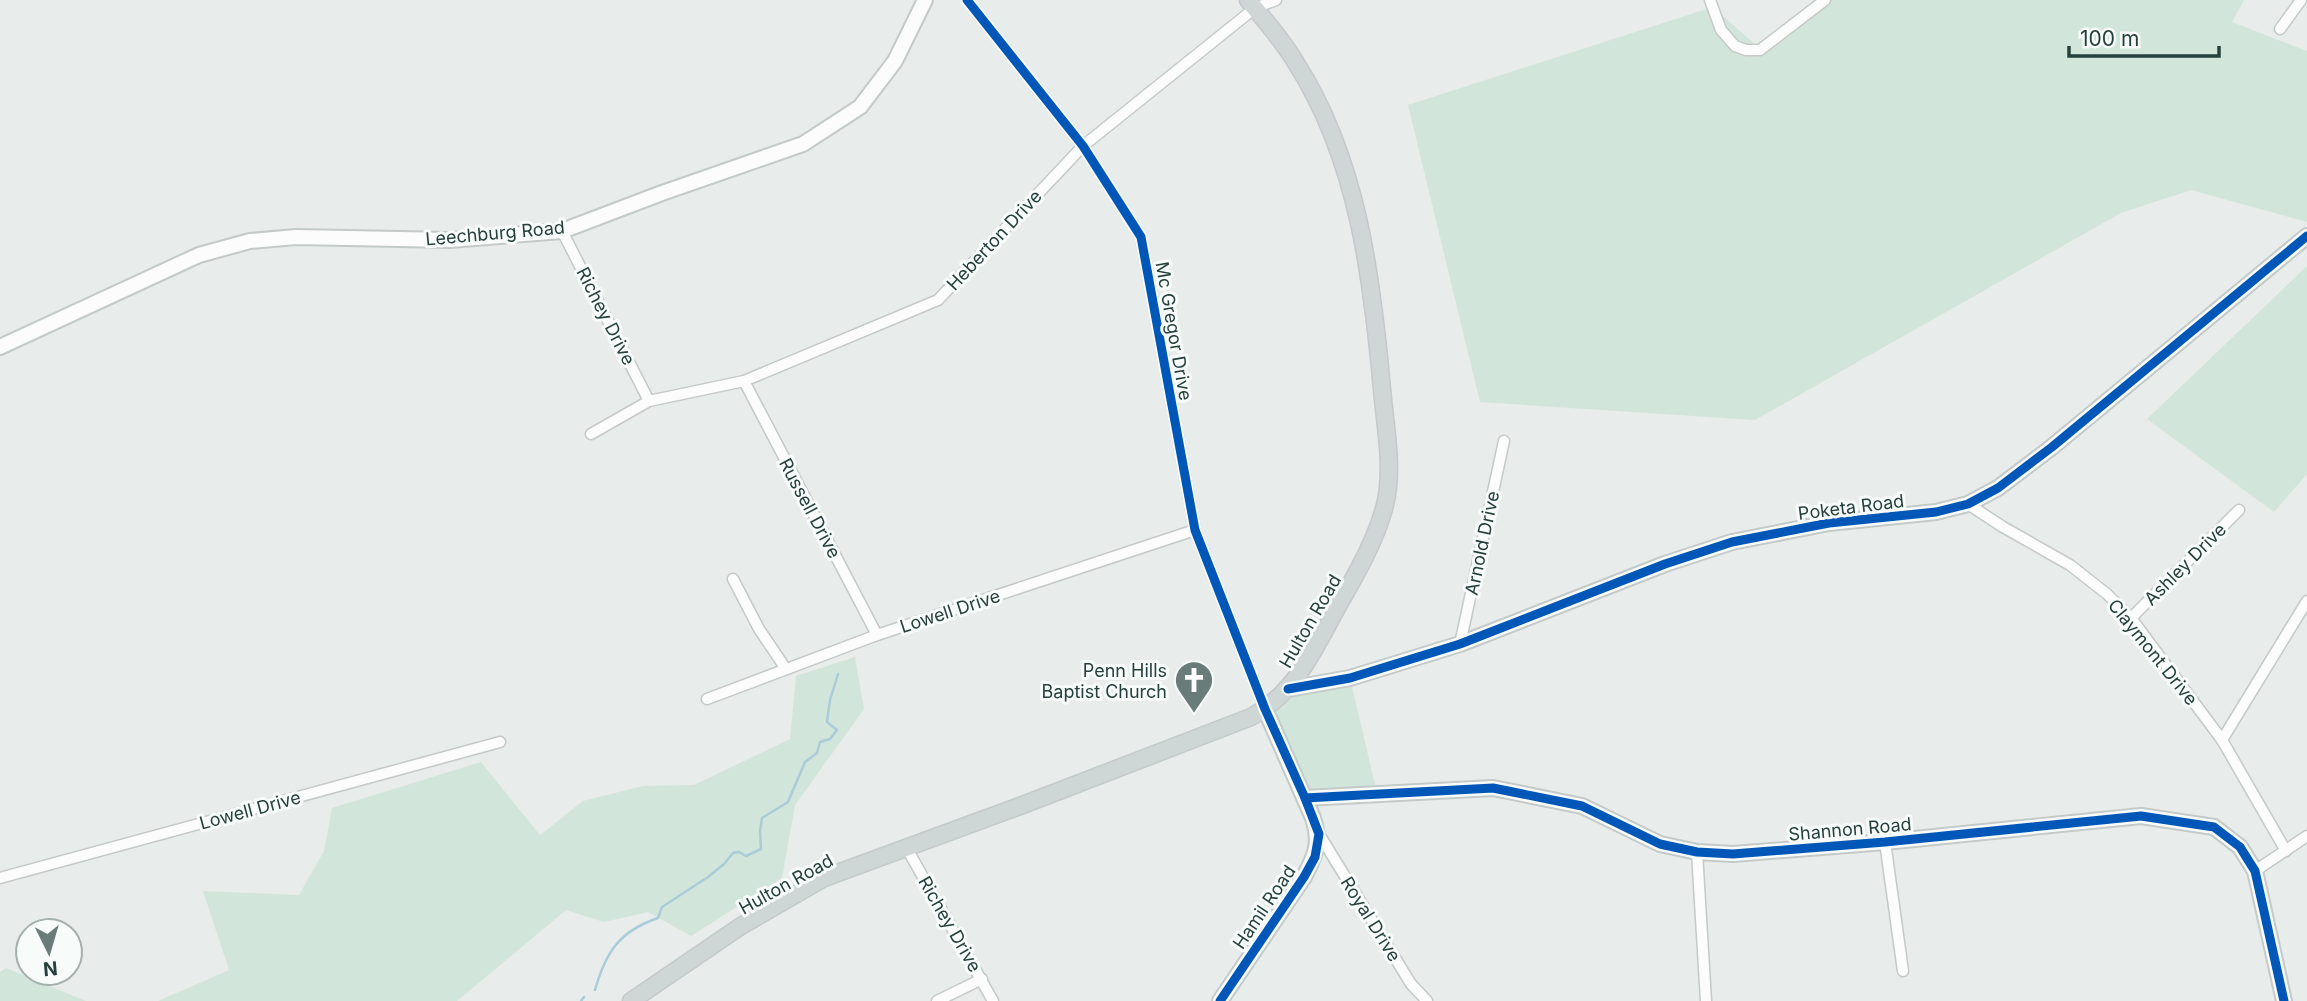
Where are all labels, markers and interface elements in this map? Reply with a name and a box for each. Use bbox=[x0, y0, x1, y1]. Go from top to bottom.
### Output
scale bar bbox=[2069, 14, 2220, 58]
text: 100 m bbox=[2080, 26, 2139, 51]
street label: Heberton Drive bbox=[942, 186, 1046, 294]
street label: Leechburg Road bbox=[424, 216, 566, 250]
street label: Mc Gregor Drive bbox=[1151, 260, 1197, 402]
street label: Richey Drive bbox=[572, 264, 640, 368]
street label: Russell Drive bbox=[775, 454, 845, 562]
street label: Arnold Drive bbox=[1461, 489, 1503, 597]
street label: Poketa Road bbox=[1797, 490, 1905, 524]
street label: Ashley Drive bbox=[2140, 519, 2230, 609]
street label: Hulton Road bbox=[1275, 571, 1345, 671]
street label: Lowell Drive bbox=[897, 585, 1003, 637]
street label: Claymont Drive bbox=[2104, 595, 2202, 709]
church icon: Penn Hills Baptist Church bbox=[1173, 659, 1215, 714]
place label: Penn Hills Baptist Church bbox=[1042, 660, 1167, 702]
street label: Lowell Drive bbox=[197, 786, 303, 834]
street label: Shannon Road bbox=[1788, 813, 1912, 845]
street label: Hulton Road bbox=[735, 850, 837, 918]
street label: Hamil Road bbox=[1228, 861, 1300, 953]
street label: Richey Drive bbox=[914, 872, 986, 976]
street label: Royal Drive bbox=[1337, 873, 1405, 965]
north arrow bbox=[14, 917, 84, 987]
text: N bbox=[42, 956, 59, 981]

